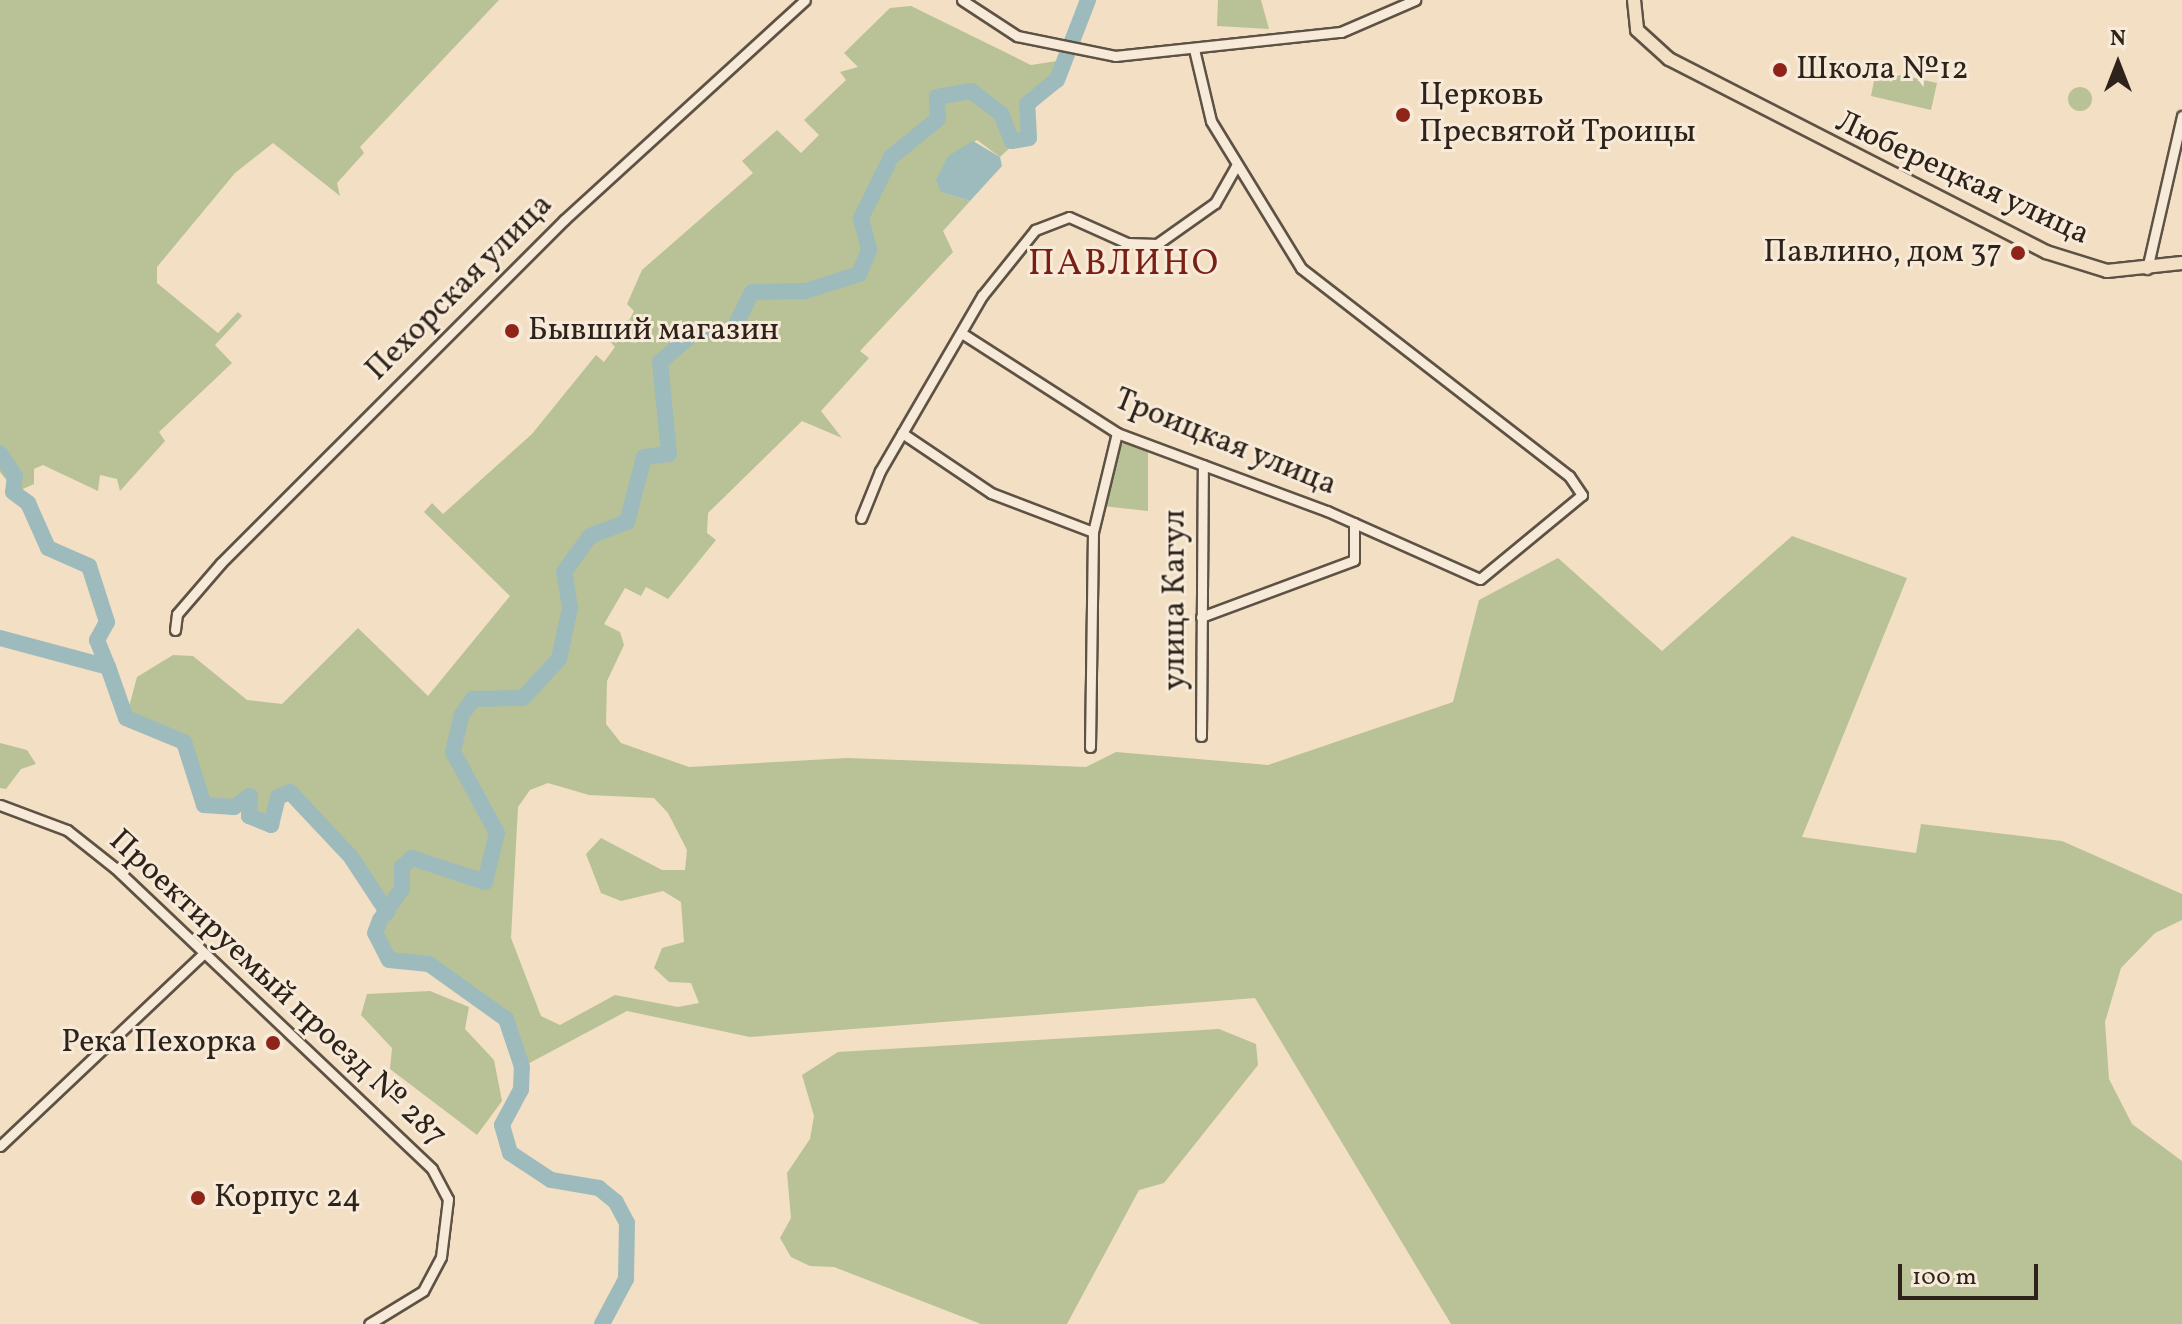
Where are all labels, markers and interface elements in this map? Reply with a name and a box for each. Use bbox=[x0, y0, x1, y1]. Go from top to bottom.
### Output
north arrow bbox=[2078, 24, 2158, 104]
text: N bbox=[2110, 24, 2126, 55]
place label: Школа №12 bbox=[1796, 51, 1969, 89]
marker: Школа №12 bbox=[1771, 61, 1789, 79]
place label: Церковь Пресвятой Троицы bbox=[1419, 78, 1697, 153]
street label: Люберецкая улица bbox=[1829, 103, 2095, 255]
marker: Церковь Пресвятой Троицы bbox=[1394, 106, 1412, 124]
street label: Пехорская улица bbox=[358, 186, 562, 390]
place label: Павлино, дом 37 bbox=[1763, 234, 2002, 272]
district label: ПАВЛИНО bbox=[1028, 244, 1220, 288]
marker: Павлино, дом 37 bbox=[2009, 244, 2027, 262]
place label: Бывший магазин bbox=[528, 312, 779, 350]
marker: Бывший магазин bbox=[503, 322, 521, 340]
street label: Троицкая улица bbox=[1108, 381, 1342, 505]
street label: улица Кагул bbox=[1157, 510, 1195, 690]
street label: Проектируемый проезд № 287 bbox=[100, 822, 454, 1156]
place label: Река Пехорка bbox=[61, 1024, 257, 1062]
marker: Река Пехорка bbox=[264, 1034, 282, 1052]
place label: Корпус 24 bbox=[214, 1179, 361, 1217]
marker: Корпус 24 bbox=[189, 1189, 207, 1207]
scale bar bbox=[1902, 1248, 2042, 1298]
text: 100 m bbox=[1912, 1261, 1977, 1295]

